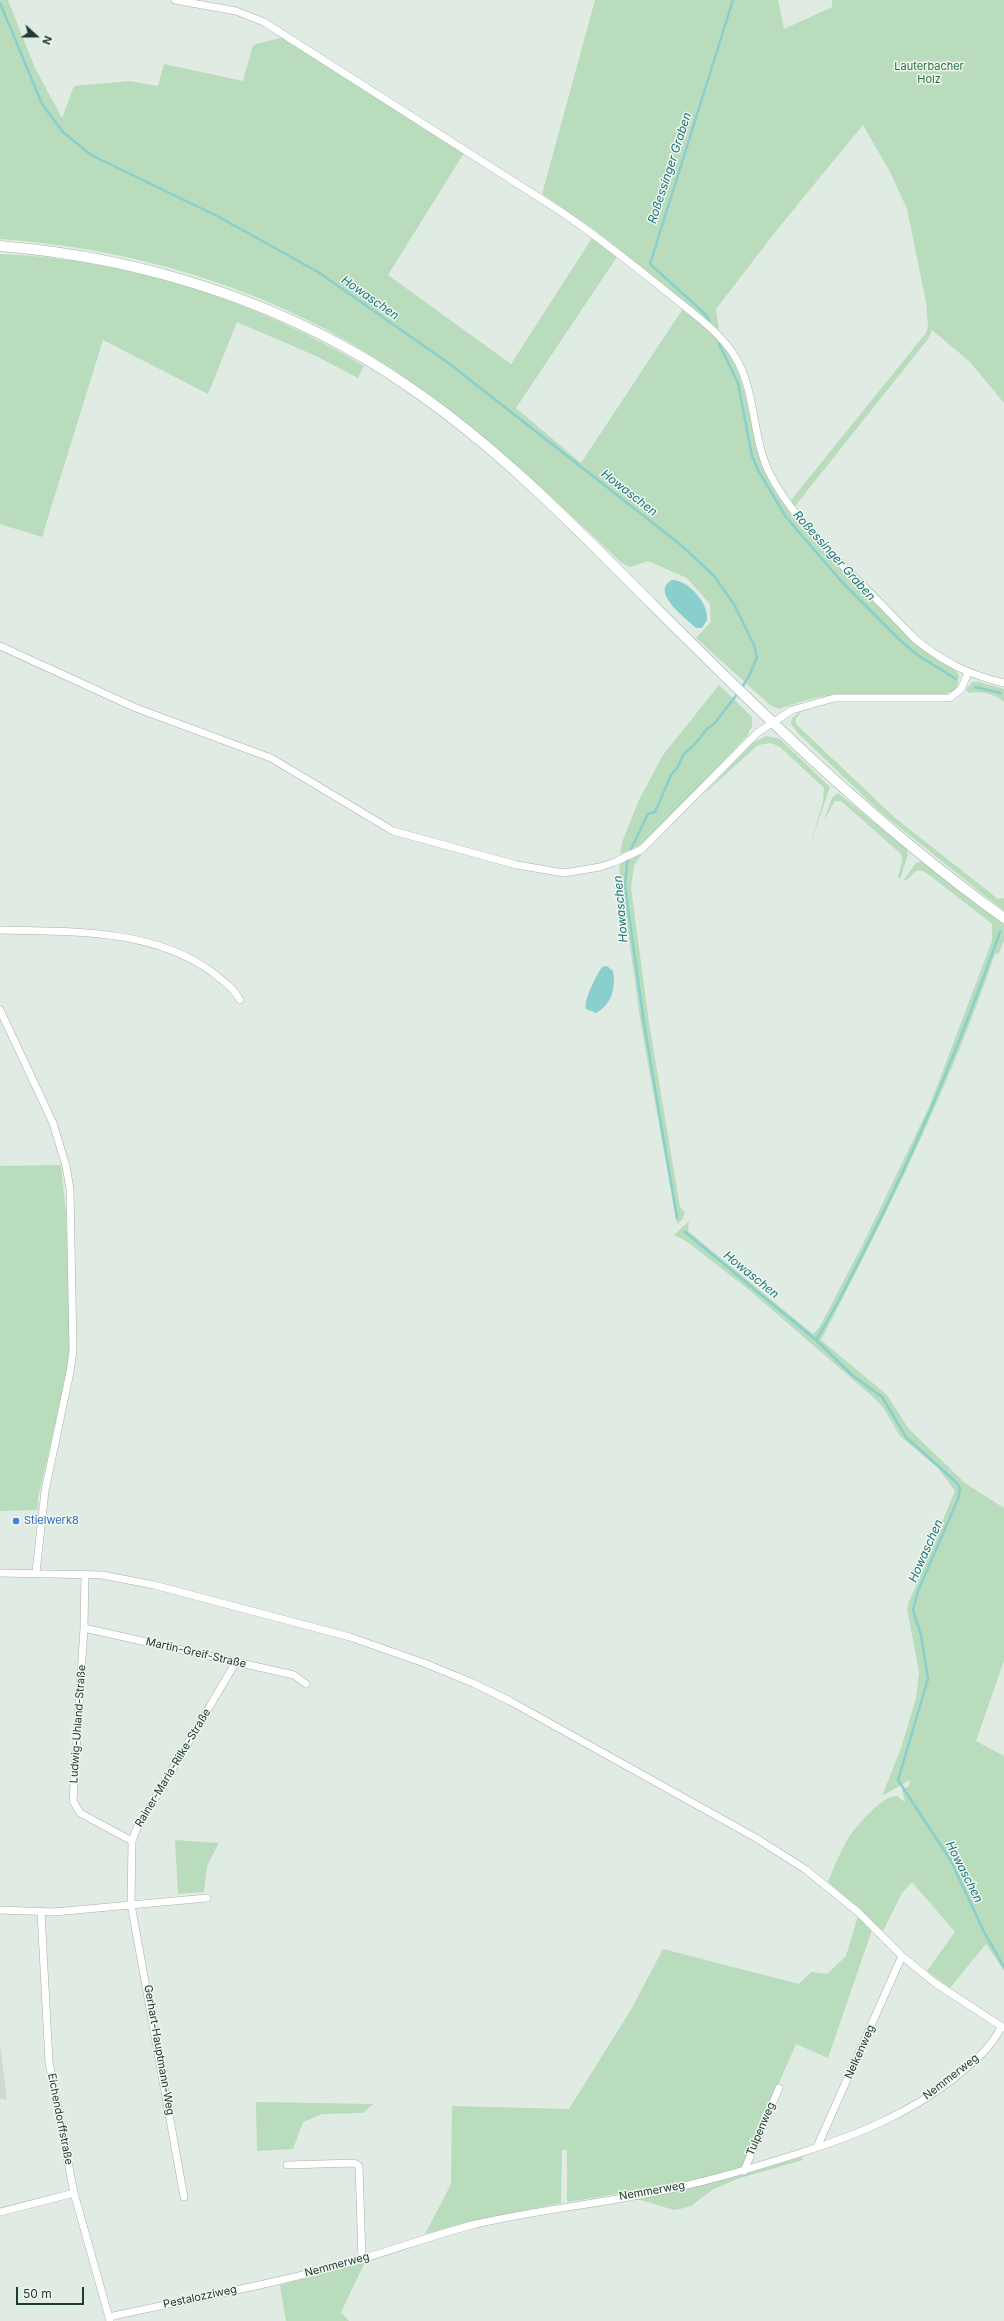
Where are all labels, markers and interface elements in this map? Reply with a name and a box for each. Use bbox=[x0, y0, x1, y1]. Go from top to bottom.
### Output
north arrow bbox=[16, 16, 56, 56]
text: N bbox=[39, 34, 55, 47]
park label: Lauterbacher Holz bbox=[894, 60, 964, 86]
water label: Roßessinger Graben bbox=[645, 111, 695, 225]
water label: Howaschen bbox=[338, 273, 402, 323]
water label: Howaschen bbox=[598, 467, 660, 519]
water label: Roßessinger Graben bbox=[790, 508, 878, 604]
water label: Howaschen bbox=[611, 875, 631, 943]
water label: Howaschen bbox=[720, 1248, 782, 1302]
place label: Stielwerk8 bbox=[24, 1514, 79, 1528]
marker: Stielwerk8 bbox=[11, 1516, 21, 1526]
water label: Howaschen bbox=[906, 1517, 946, 1585]
street label: Martin-Greif-Straße bbox=[145, 1635, 247, 1671]
street label: Ludwig-Uhland-Straße bbox=[67, 1664, 89, 1784]
street label: Rainer-Maria-Rilke-Straße bbox=[132, 1706, 214, 1830]
water label: Howaschen bbox=[942, 1839, 986, 1905]
street label: Gerhart-Hauptmann-Weg bbox=[141, 1984, 177, 2116]
street label: Nelkenweg bbox=[842, 2023, 878, 2081]
street label: Nemmerweg bbox=[921, 2051, 981, 2103]
street label: Eichendorffstraße bbox=[45, 2072, 75, 2166]
street label: Tulpenweg bbox=[744, 2100, 778, 2158]
street label: Nemmerweg bbox=[618, 2179, 686, 2203]
street label: Nemmerweg bbox=[303, 2250, 371, 2280]
scale bar bbox=[18, 2279, 86, 2305]
street label: Pestalozziweg bbox=[162, 2283, 238, 2311]
text: 50 m bbox=[23, 2286, 52, 2301]

